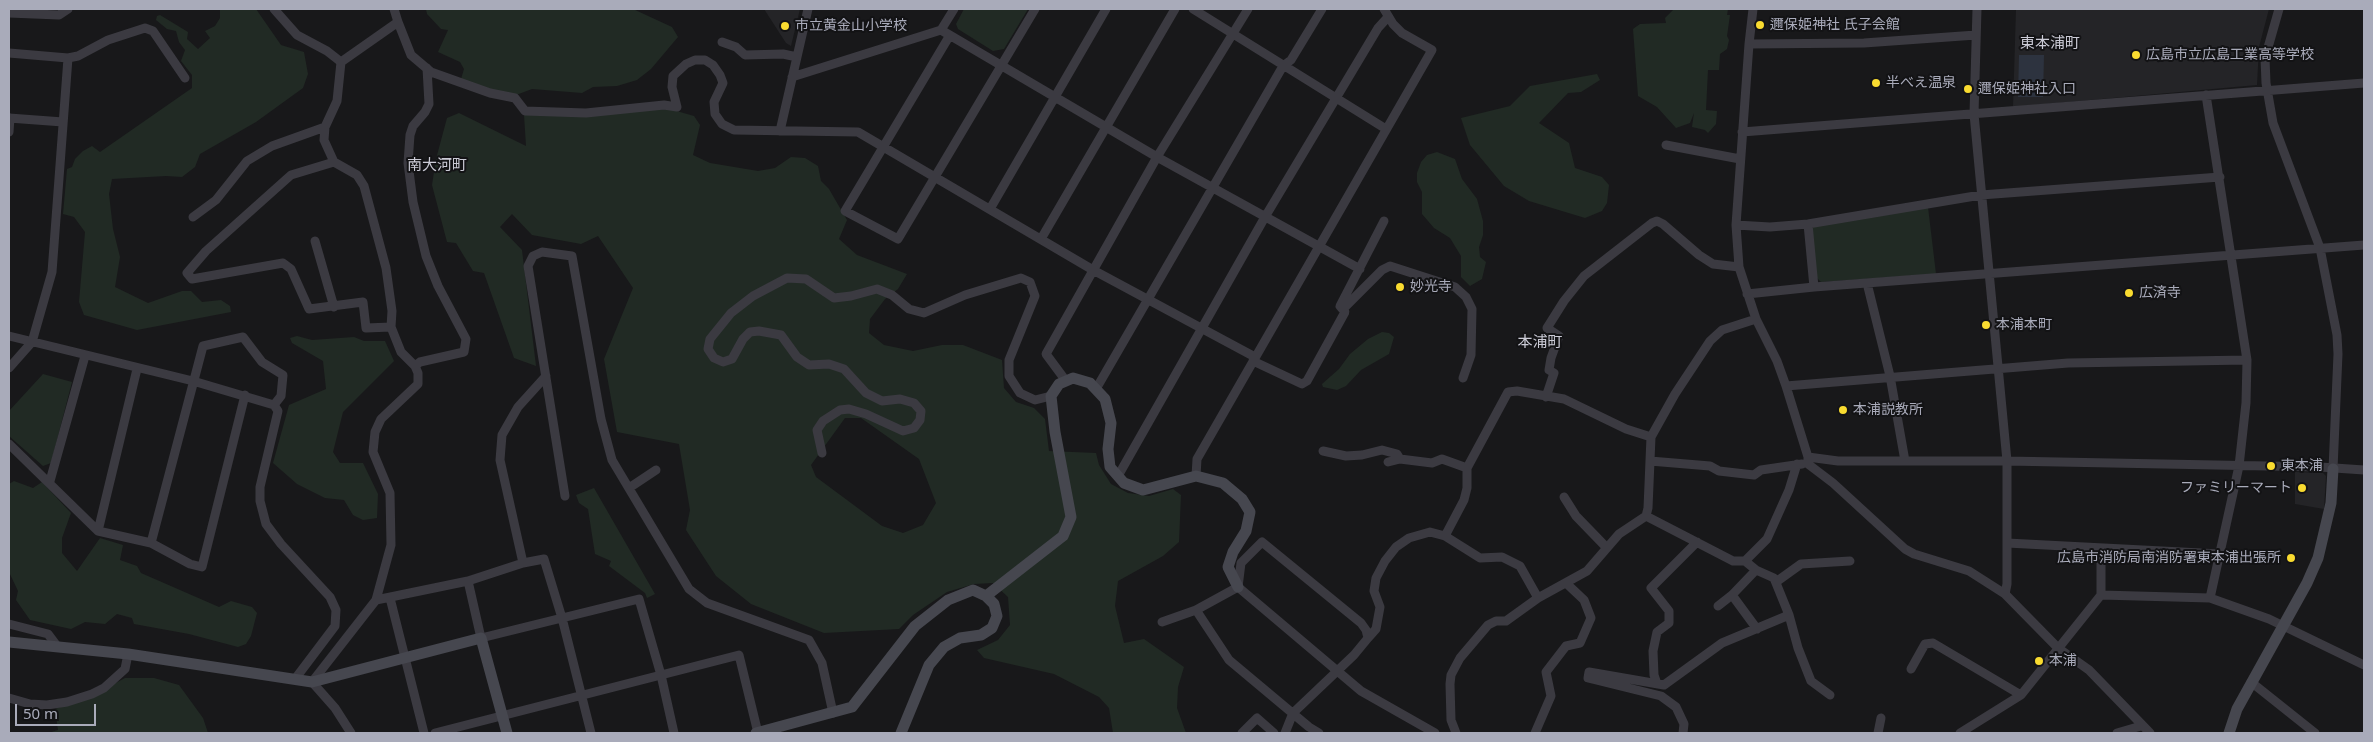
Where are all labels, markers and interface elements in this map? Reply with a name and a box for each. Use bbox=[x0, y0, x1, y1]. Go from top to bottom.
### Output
place label: 邇保姫神社 氏子会館 bbox=[1770, 17, 1900, 33]
place label: 市立黄金山小学校 bbox=[795, 18, 907, 34]
marker: 邇保姫神社 氏子会館 bbox=[1754, 19, 1766, 31]
marker: 市立黄金山小学校 bbox=[779, 20, 791, 32]
district label: 東本浦町 bbox=[2020, 35, 2080, 53]
place label: 広島市立広島工業高等学校 bbox=[2146, 47, 2314, 63]
marker: 広島市立広島工業高等学校 bbox=[2130, 49, 2142, 61]
place label: 半べえ温泉 bbox=[1886, 75, 1956, 91]
marker: 半べえ温泉 bbox=[1870, 77, 1882, 89]
place label: 邇保姫神社入口 bbox=[1978, 81, 2076, 97]
marker: 邇保姫神社入口 bbox=[1962, 83, 1974, 95]
district label: 南大河町 bbox=[407, 157, 467, 175]
place label: 妙光寺 bbox=[1410, 279, 1452, 295]
marker: 妙光寺 bbox=[1394, 281, 1406, 293]
place label: 広済寺 bbox=[2139, 285, 2181, 301]
marker: 広済寺 bbox=[2123, 287, 2135, 299]
place label: 本浦本町 bbox=[1996, 317, 2052, 333]
marker: 本浦本町 bbox=[1980, 319, 1992, 331]
district label: 本浦町 bbox=[1518, 334, 1562, 352]
place label: 本浦説教所 bbox=[1853, 402, 1923, 418]
marker: 本浦説教所 bbox=[1837, 404, 1849, 416]
place label: 東本浦 bbox=[2281, 458, 2323, 474]
marker: 東本浦 bbox=[2265, 460, 2277, 472]
place label: ファミリーマート bbox=[2180, 480, 2292, 496]
marker: ファミリーマート bbox=[2296, 482, 2308, 494]
place label: 広島市消防局南消防署東本浦出張所 bbox=[2057, 550, 2281, 566]
marker: 広島市消防局南消防署東本浦出張所 bbox=[2285, 552, 2297, 564]
place label: 本浦 bbox=[2049, 653, 2077, 669]
marker: 本浦 bbox=[2033, 655, 2045, 667]
scale bar bbox=[18, 694, 99, 726]
text: 50 m bbox=[23, 703, 58, 723]

